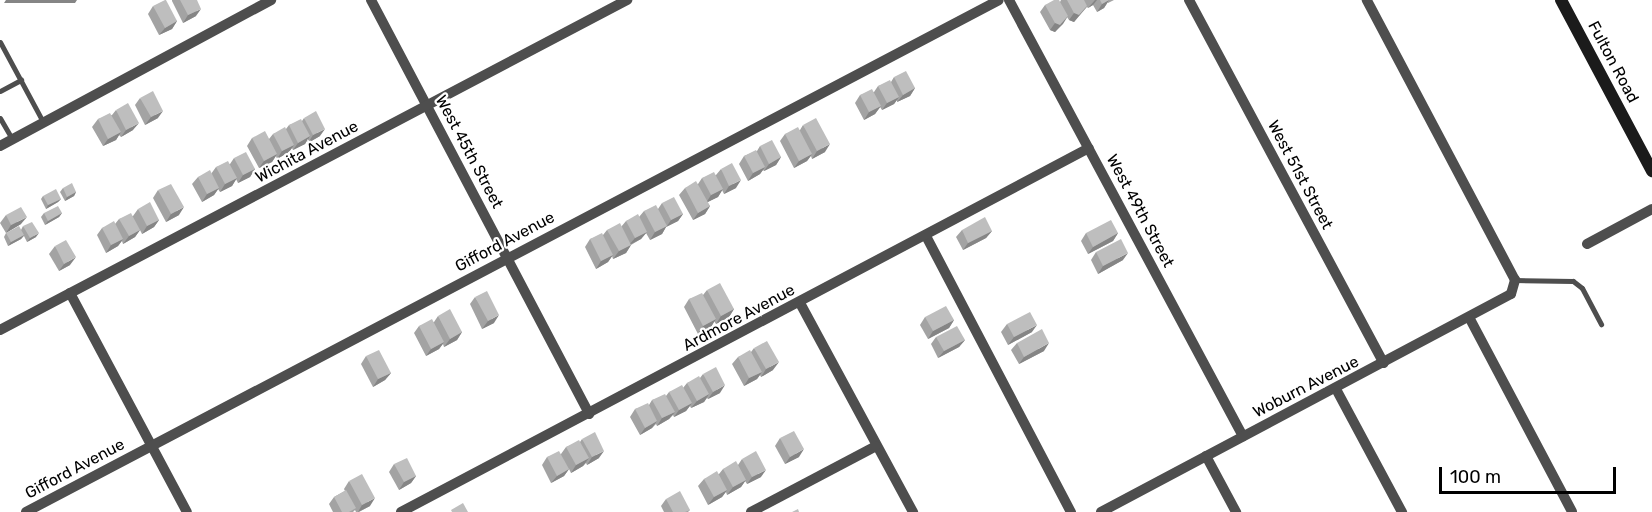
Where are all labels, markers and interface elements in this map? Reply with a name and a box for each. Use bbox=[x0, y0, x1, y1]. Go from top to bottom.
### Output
street label: Fulton Road bbox=[1583, 18, 1643, 106]
street label: West 45th Street bbox=[431, 92, 507, 212]
street label: Wichita Avenue bbox=[252, 117, 362, 187]
street label: West 51st Street bbox=[1263, 117, 1337, 233]
street label: West 49th Street bbox=[1102, 151, 1178, 271]
street label: Gifford Avenue bbox=[452, 208, 558, 276]
street label: Ardmore Avenue bbox=[680, 280, 798, 356]
street label: Woburn Avenue bbox=[1250, 352, 1362, 422]
street label: Gifford Avenue bbox=[22, 435, 128, 503]
scale bar bbox=[1442, 455, 1619, 493]
text: 100 m bbox=[1450, 466, 1501, 488]

